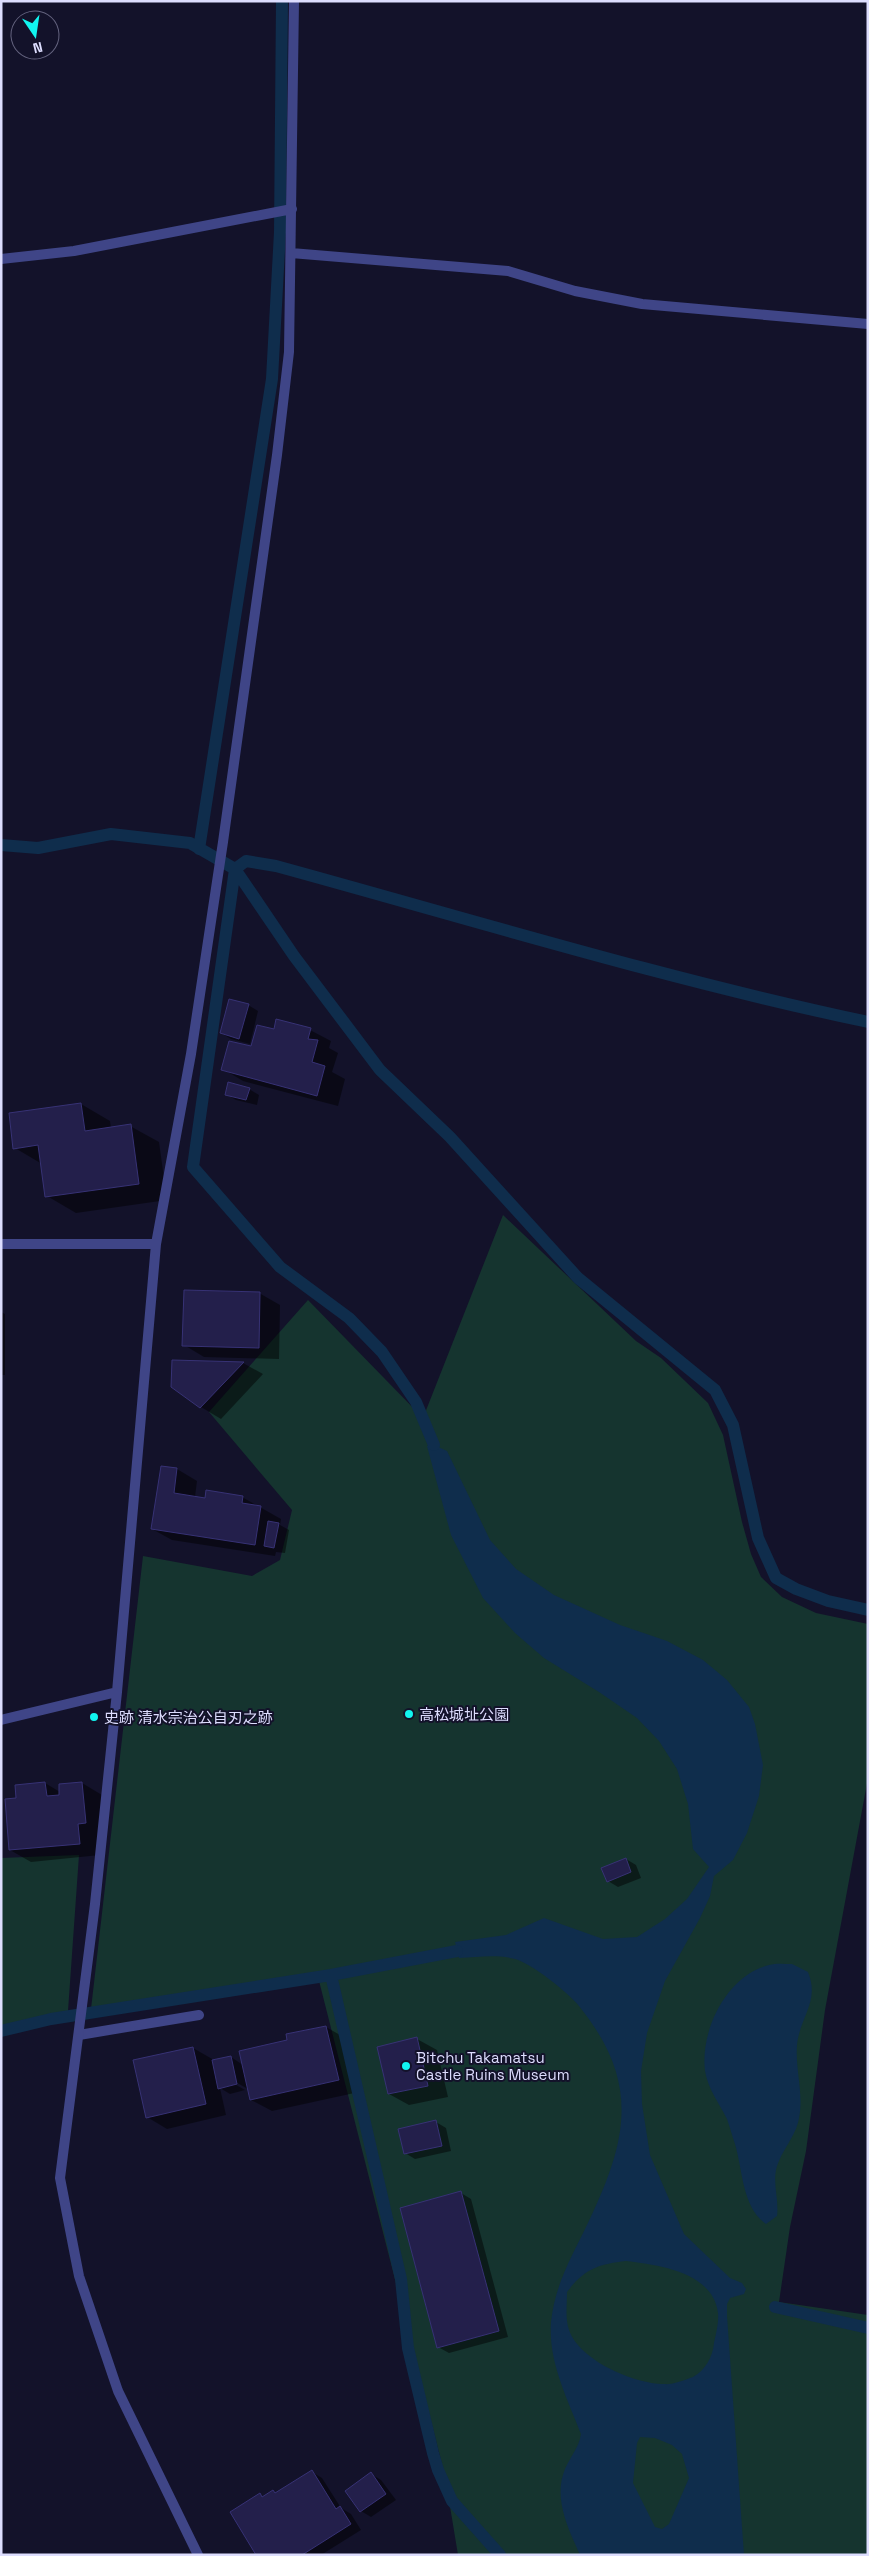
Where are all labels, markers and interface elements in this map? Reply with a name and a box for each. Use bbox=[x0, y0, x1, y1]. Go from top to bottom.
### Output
north arrow bbox=[10, 10, 60, 60]
text: N bbox=[31, 38, 45, 57]
place label: 高松城址公園 bbox=[419, 1705, 509, 1724]
place label: 史跡 清水宗治公自刃之跡 bbox=[104, 1708, 273, 1727]
marker: 高松城址公園 bbox=[403, 1708, 415, 1720]
marker: 史跡 清水宗治公自刃之跡 bbox=[88, 1711, 100, 1723]
place label: Bitchu Takamatsu Castle Ruins Museum bbox=[416, 2048, 570, 2084]
marker: Bitchu Takamatsu Castle Ruins Museum bbox=[400, 2060, 412, 2072]

